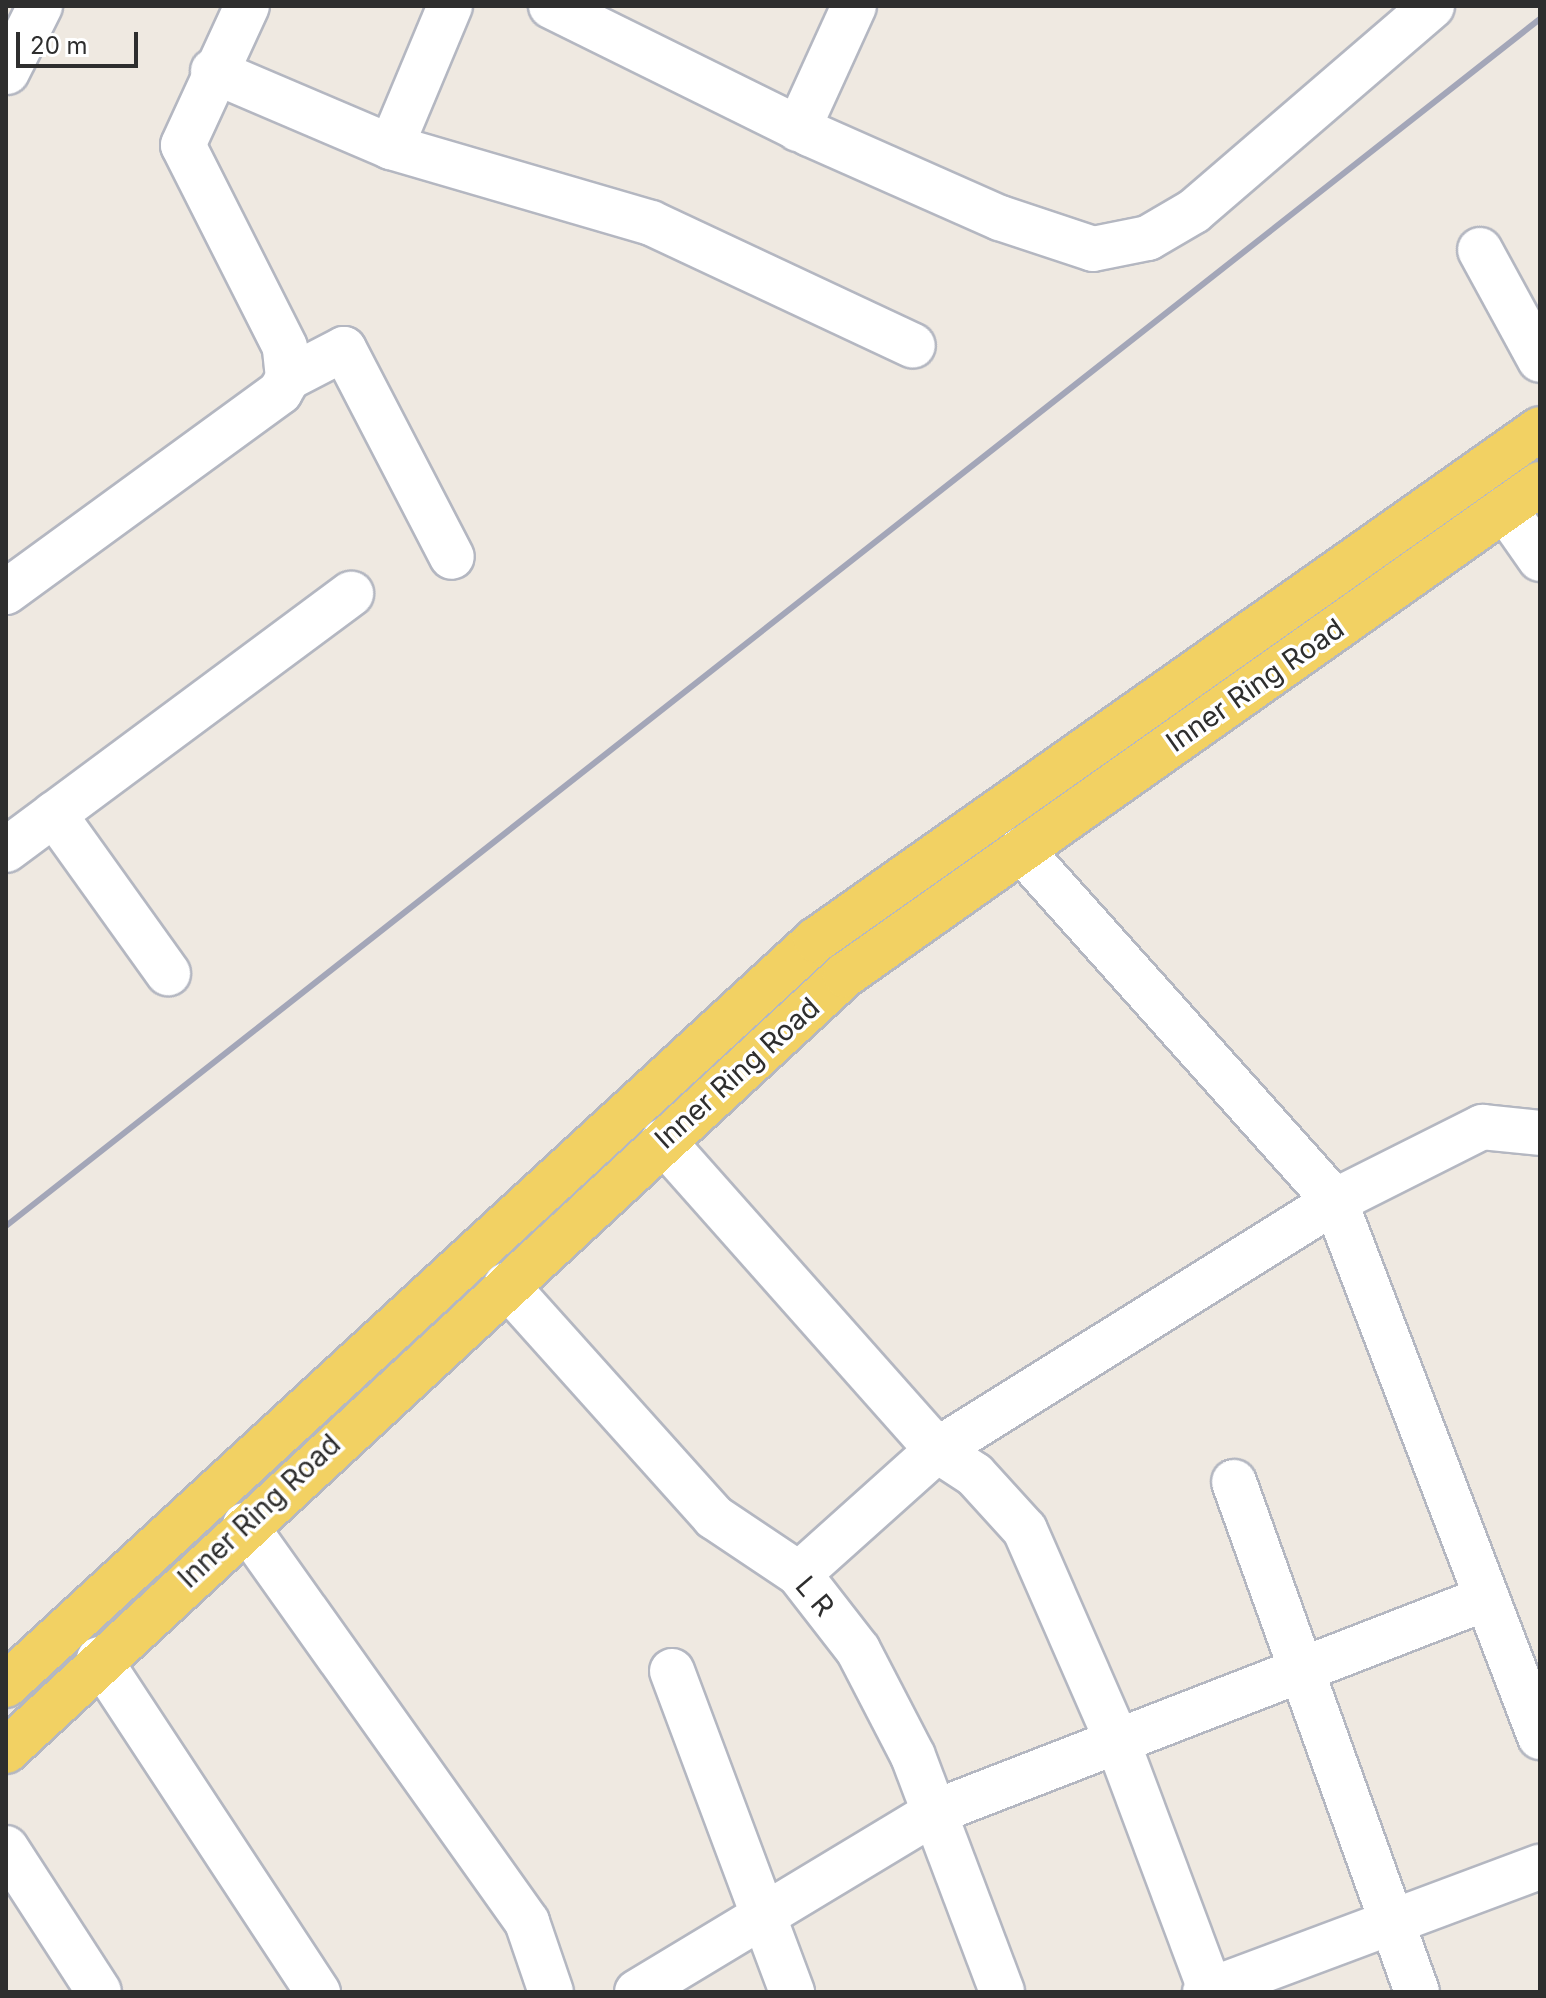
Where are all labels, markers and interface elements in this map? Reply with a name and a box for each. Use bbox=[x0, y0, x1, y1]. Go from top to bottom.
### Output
scale bar bbox=[20, 16, 142, 66]
text: 20 m bbox=[30, 31, 88, 60]
street label: Inner Ring Road bbox=[1160, 611, 1350, 759]
street label: Inner Ring Road bbox=[648, 990, 826, 1156]
street label: Inner Ring Road bbox=[171, 1427, 347, 1595]
street label: L R bbox=[789, 1569, 841, 1623]

